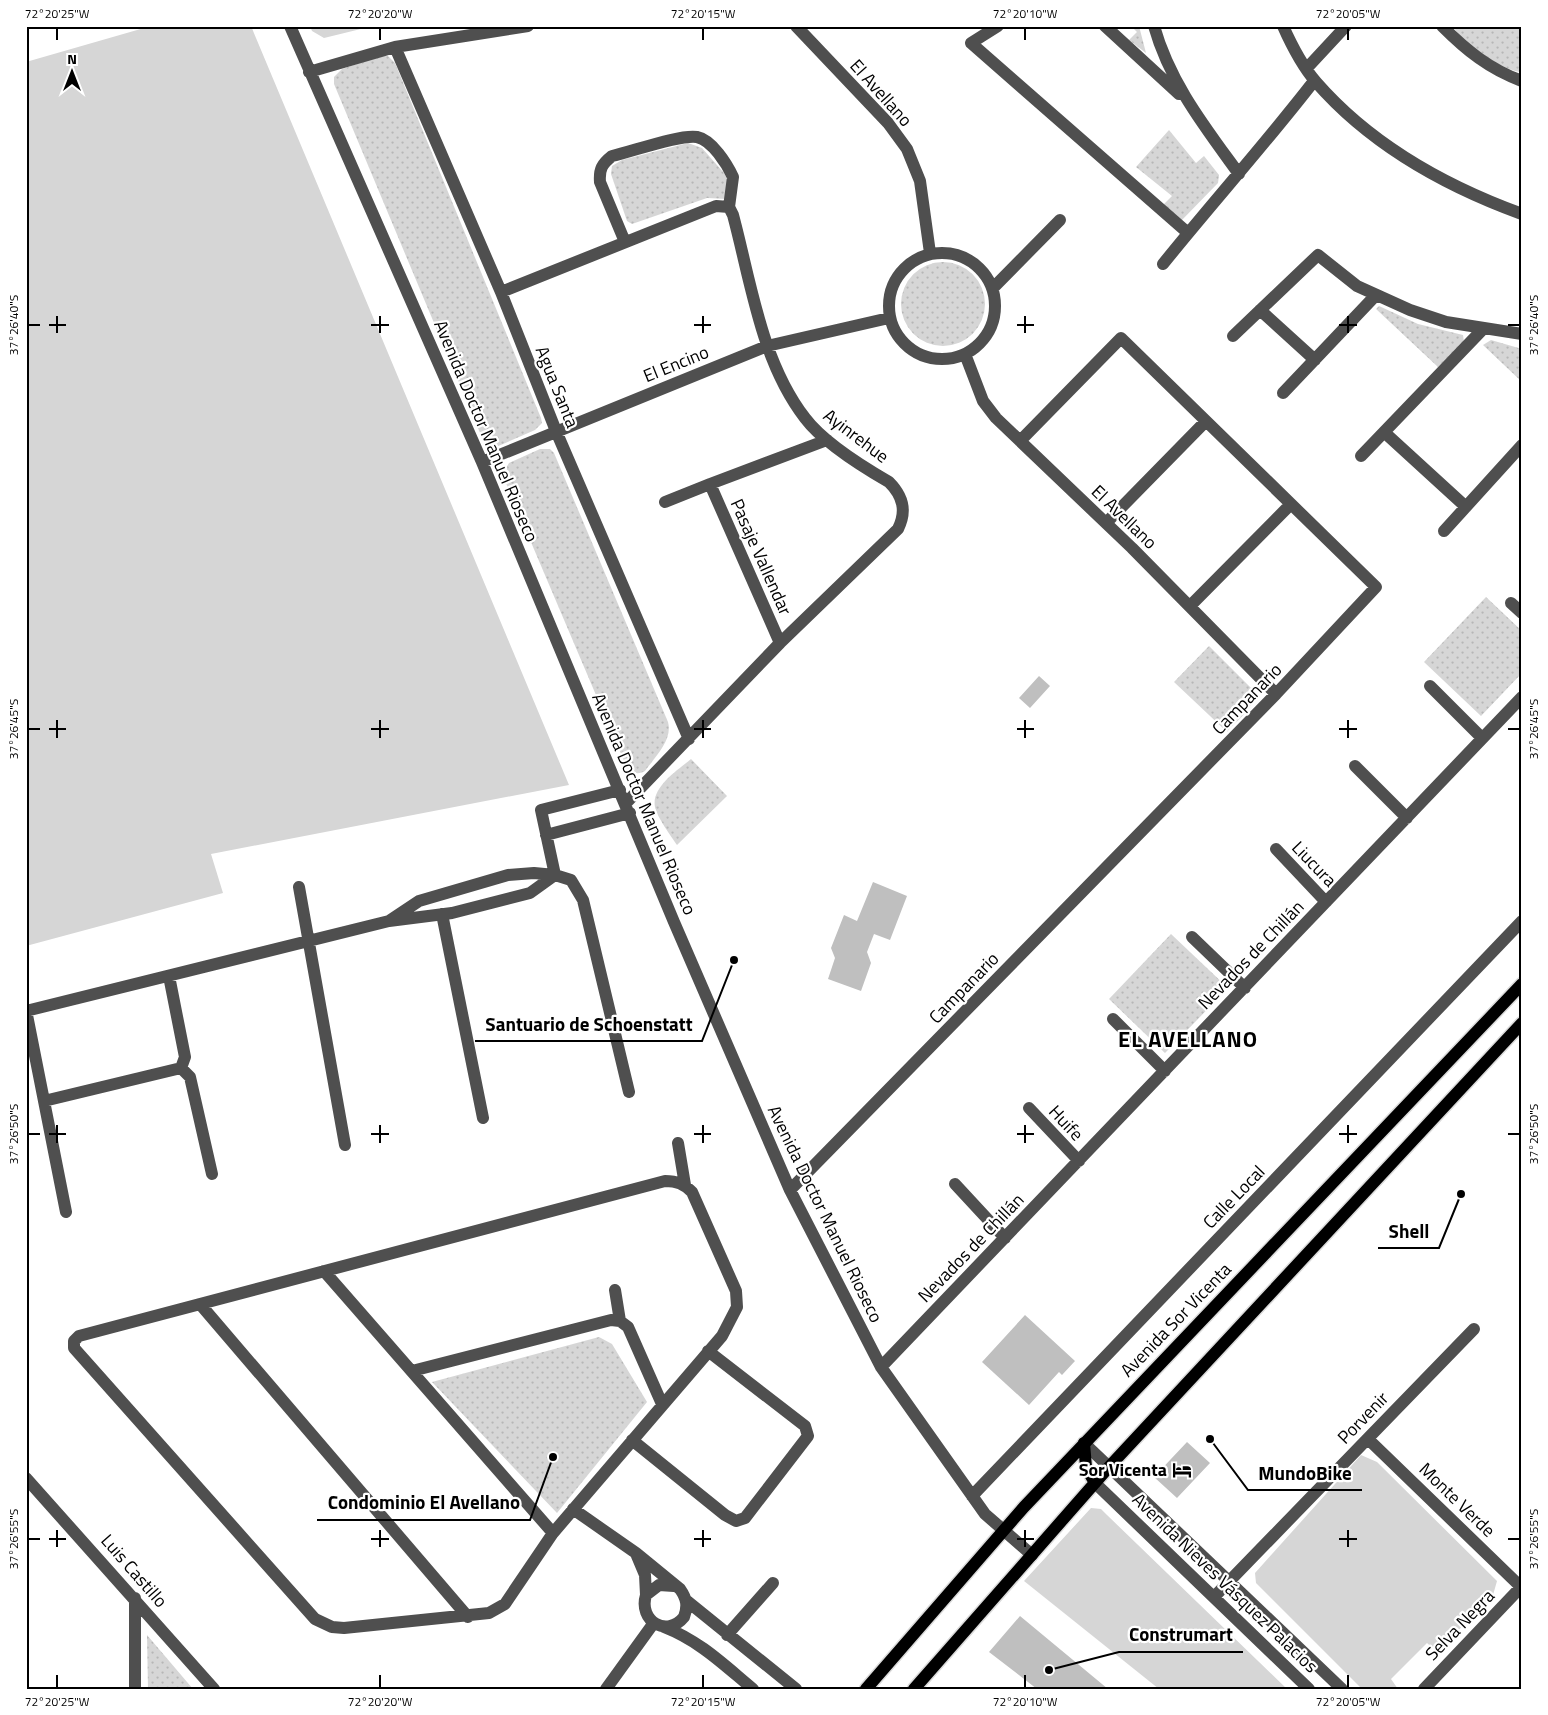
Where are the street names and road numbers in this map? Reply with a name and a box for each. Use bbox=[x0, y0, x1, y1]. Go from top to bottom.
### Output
street label: El Avellano bbox=[844, 53, 919, 132]
street label: Avenida Doctor Manuel Rioseco bbox=[427, 316, 546, 546]
street label: El Encino bbox=[639, 338, 713, 389]
street label: Agua Santa bbox=[529, 342, 586, 432]
street label: Ayinrehue bbox=[818, 402, 895, 469]
street label: El Avellano bbox=[1085, 478, 1163, 555]
street label: Pasaje Vallendar bbox=[724, 494, 799, 619]
street label: Campanario bbox=[1205, 657, 1288, 741]
street label: Avenida Doctor Manuel Rioseco bbox=[585, 689, 704, 919]
street label: Liucura bbox=[1286, 835, 1343, 893]
street label: Nevados de Chillán bbox=[1191, 894, 1310, 1015]
street label: Campanario bbox=[922, 946, 1005, 1030]
street label: Huife bbox=[1043, 1099, 1090, 1147]
street label: Avenida Doctor Manuel Rioseco bbox=[761, 1101, 890, 1327]
street label: Calle Local bbox=[1196, 1159, 1271, 1235]
street label: Nevados de Chillán bbox=[911, 1187, 1030, 1308]
street label: Avenida Sor Vicenta bbox=[1114, 1256, 1237, 1383]
street label: Porvenir bbox=[1331, 1385, 1394, 1450]
street label: Monte Verde bbox=[1413, 1456, 1502, 1543]
street label: Avenida Nieves Vásquez Palacios bbox=[1126, 1486, 1324, 1679]
street label: Luis Castillo bbox=[95, 1528, 174, 1613]
street label: Selva Negra bbox=[1419, 1583, 1501, 1666]

